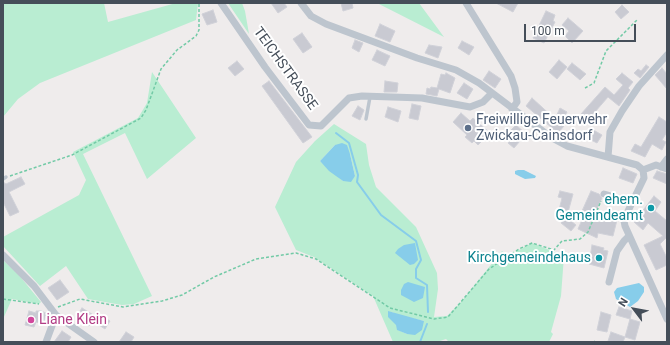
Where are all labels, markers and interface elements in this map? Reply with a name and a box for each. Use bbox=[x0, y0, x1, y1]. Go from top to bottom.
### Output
scale bar bbox=[526, 16, 638, 42]
street label: TEICHSTRASSE bbox=[249, 24, 321, 114]
text: 100 m bbox=[531, 24, 565, 38]
place label: Freiwillige Feuerwehr Zwickau-Cainsdorf bbox=[476, 112, 607, 144]
marker: Freiwillige Feuerwehr Zwickau-Cainsdorf bbox=[463, 123, 473, 133]
place label: ehem. Gemeindeamt bbox=[555, 192, 643, 224]
marker: ehem. Gemeindeamt bbox=[646, 203, 656, 213]
place label: Kirchgemeindehaus bbox=[467, 250, 591, 266]
marker: Kirchgemeindehaus bbox=[594, 253, 604, 263]
north arrow bbox=[614, 289, 654, 329]
text: N bbox=[616, 296, 631, 309]
place label: Liane Klein bbox=[39, 312, 107, 328]
marker: Liane Klein bbox=[26, 315, 36, 325]

